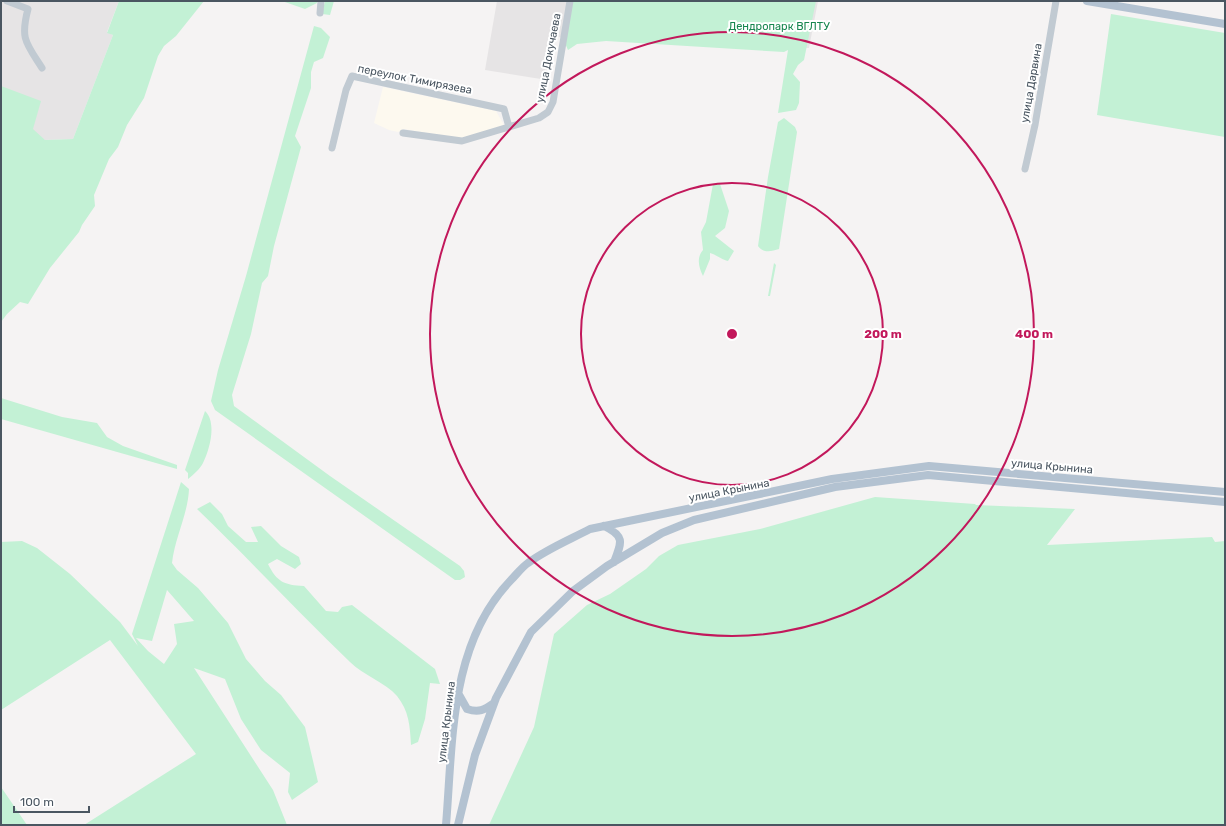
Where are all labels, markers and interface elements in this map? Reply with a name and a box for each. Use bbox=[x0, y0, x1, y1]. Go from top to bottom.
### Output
street label: улица Докучаева bbox=[533, 12, 564, 104]
park label: Дендропарк ВГЛТУ bbox=[728, 20, 830, 33]
street label: улица Дарвина bbox=[1018, 42, 1045, 124]
street label: переулок Тимирязева bbox=[357, 62, 473, 97]
centre of rings bbox=[725, 327, 739, 341]
text: 200 m bbox=[864, 327, 902, 341]
text: 400 m bbox=[1015, 327, 1053, 341]
street label: улица Крынина bbox=[1011, 456, 1093, 477]
street label: улица Крынина bbox=[688, 476, 771, 505]
street label: улица Крынина bbox=[435, 681, 458, 763]
scale bar bbox=[14, 788, 89, 814]
text: 100 m bbox=[20, 795, 54, 809]

